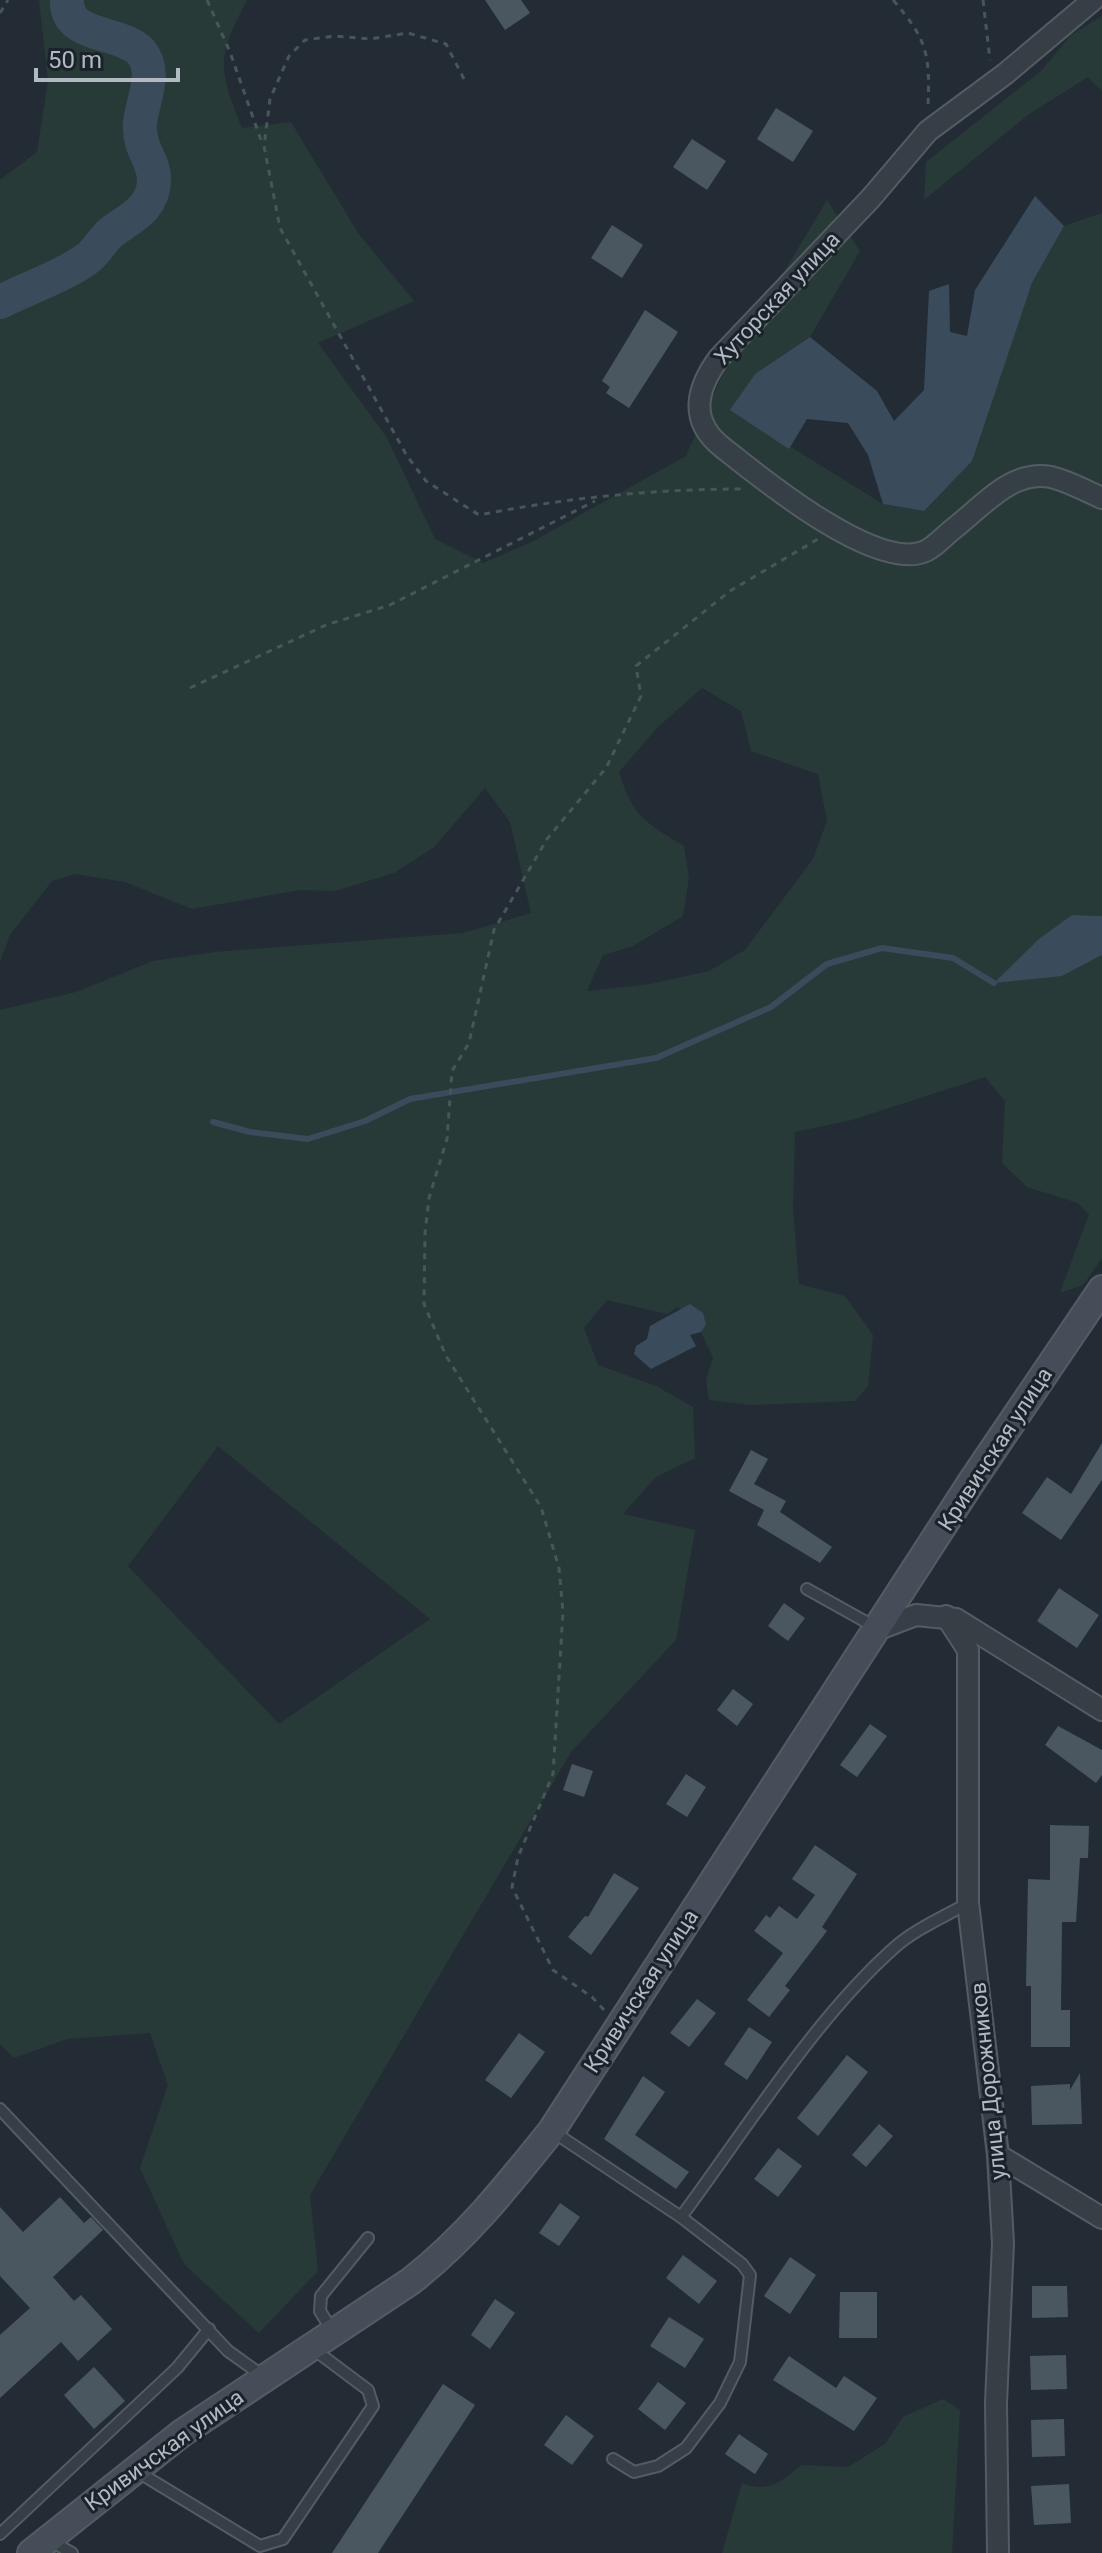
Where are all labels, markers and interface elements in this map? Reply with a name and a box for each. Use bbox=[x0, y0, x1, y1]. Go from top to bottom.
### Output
scale bar bbox=[36, 32, 178, 82]
text: 50 m bbox=[48, 46, 102, 74]
street label: Хуторская улица bbox=[709, 227, 845, 369]
street label: Кривичская улица bbox=[933, 1363, 1057, 1535]
street label: Кривичская улица bbox=[579, 1905, 703, 2077]
street label: улица Дорожников bbox=[965, 1981, 1011, 2181]
street label: Кривичская улица bbox=[80, 2384, 248, 2516]

